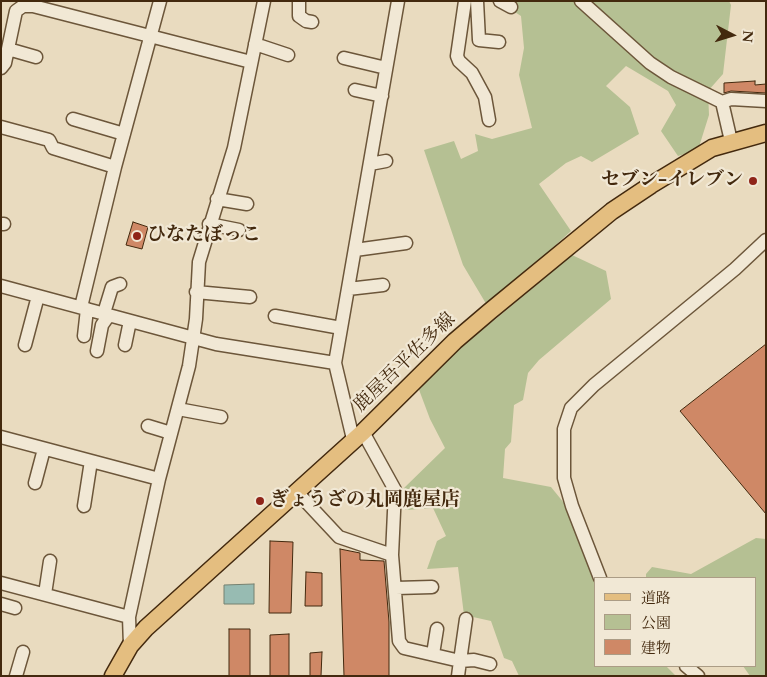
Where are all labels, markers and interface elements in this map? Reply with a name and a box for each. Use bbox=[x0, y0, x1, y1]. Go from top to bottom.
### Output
north arrow bbox=[707, 10, 757, 60]
text: N bbox=[737, 29, 757, 43]
place label: セブン-イレブン bbox=[601, 170, 743, 192]
marker: セブン-イレブン bbox=[747, 175, 759, 187]
place label: ひなたぼっこ bbox=[147, 225, 261, 247]
marker: ひなたぼっこ bbox=[131, 230, 143, 242]
street label: 鹿屋吾平佐多線 bbox=[349, 309, 461, 417]
place label: ぎょうざの丸岡鹿屋店 bbox=[270, 490, 460, 512]
marker: ぎょうざの丸岡鹿屋店 bbox=[254, 495, 266, 507]
legend bbox=[594, 577, 757, 667]
text: 道路 bbox=[641, 588, 671, 608]
text: 公園 bbox=[641, 613, 671, 633]
text: 建物 bbox=[641, 638, 671, 658]

